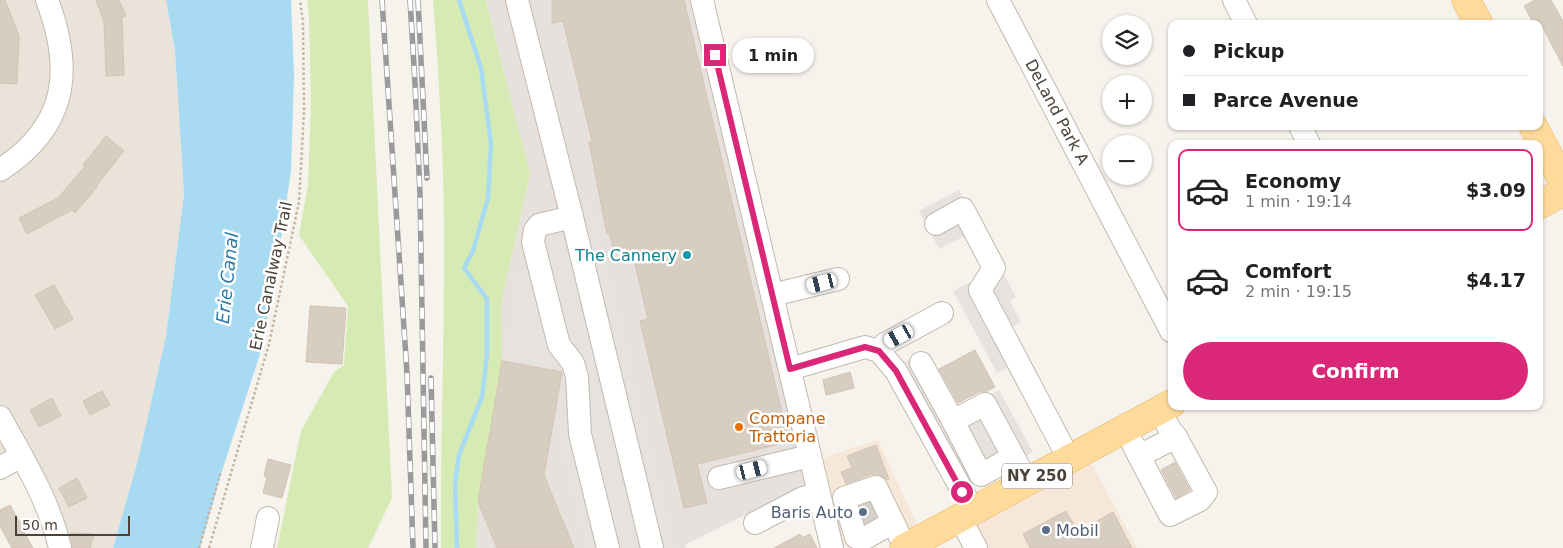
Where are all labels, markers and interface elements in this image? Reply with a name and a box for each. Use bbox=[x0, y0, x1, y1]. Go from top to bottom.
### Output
map controls bbox=[1102, 15, 1152, 185]
button: layers bbox=[1102, 15, 1152, 65]
callout: 1 min bbox=[732, 38, 815, 72]
text: Pickup bbox=[1213, 40, 1284, 62]
route end bbox=[704, 44, 726, 66]
text: 1 min bbox=[748, 46, 798, 65]
street label: DeLand Park A bbox=[1021, 56, 1093, 168]
button: + bbox=[1102, 75, 1152, 125]
text: Parce Avenue bbox=[1213, 89, 1359, 111]
button: − bbox=[1102, 135, 1152, 185]
icon: car bbox=[1185, 168, 1230, 213]
text: Economy bbox=[1245, 170, 1341, 192]
text: $3.09 bbox=[1466, 179, 1526, 201]
text: 1 min · 19:14 bbox=[1245, 192, 1352, 211]
street label: Erie Canalway Trail bbox=[246, 200, 296, 352]
water label: Erie Canal bbox=[212, 231, 242, 325]
place label: The Cannery bbox=[574, 246, 677, 265]
marker: The Cannery bbox=[681, 249, 693, 261]
icon: car bbox=[1185, 258, 1230, 303]
text: Comfort bbox=[1245, 260, 1332, 282]
text: $4.17 bbox=[1466, 269, 1526, 291]
car bbox=[805, 272, 838, 294]
text: 2 min · 19:15 bbox=[1245, 282, 1352, 301]
car bbox=[882, 322, 915, 350]
button: Confirm bbox=[1183, 342, 1528, 400]
place label: Compane Trattoria bbox=[748, 409, 826, 446]
marker: Compane Trattoria bbox=[733, 421, 745, 433]
car bbox=[735, 459, 768, 481]
road number: NY 250 bbox=[1002, 464, 1072, 488]
route start bbox=[951, 481, 973, 503]
place label: Baris Auto bbox=[771, 503, 853, 522]
marker: Baris Auto bbox=[857, 506, 869, 518]
scale bar bbox=[15, 513, 130, 536]
text: 50 m bbox=[22, 517, 58, 533]
place label: Mobil bbox=[1056, 521, 1099, 540]
marker: Mobil bbox=[1040, 524, 1052, 536]

